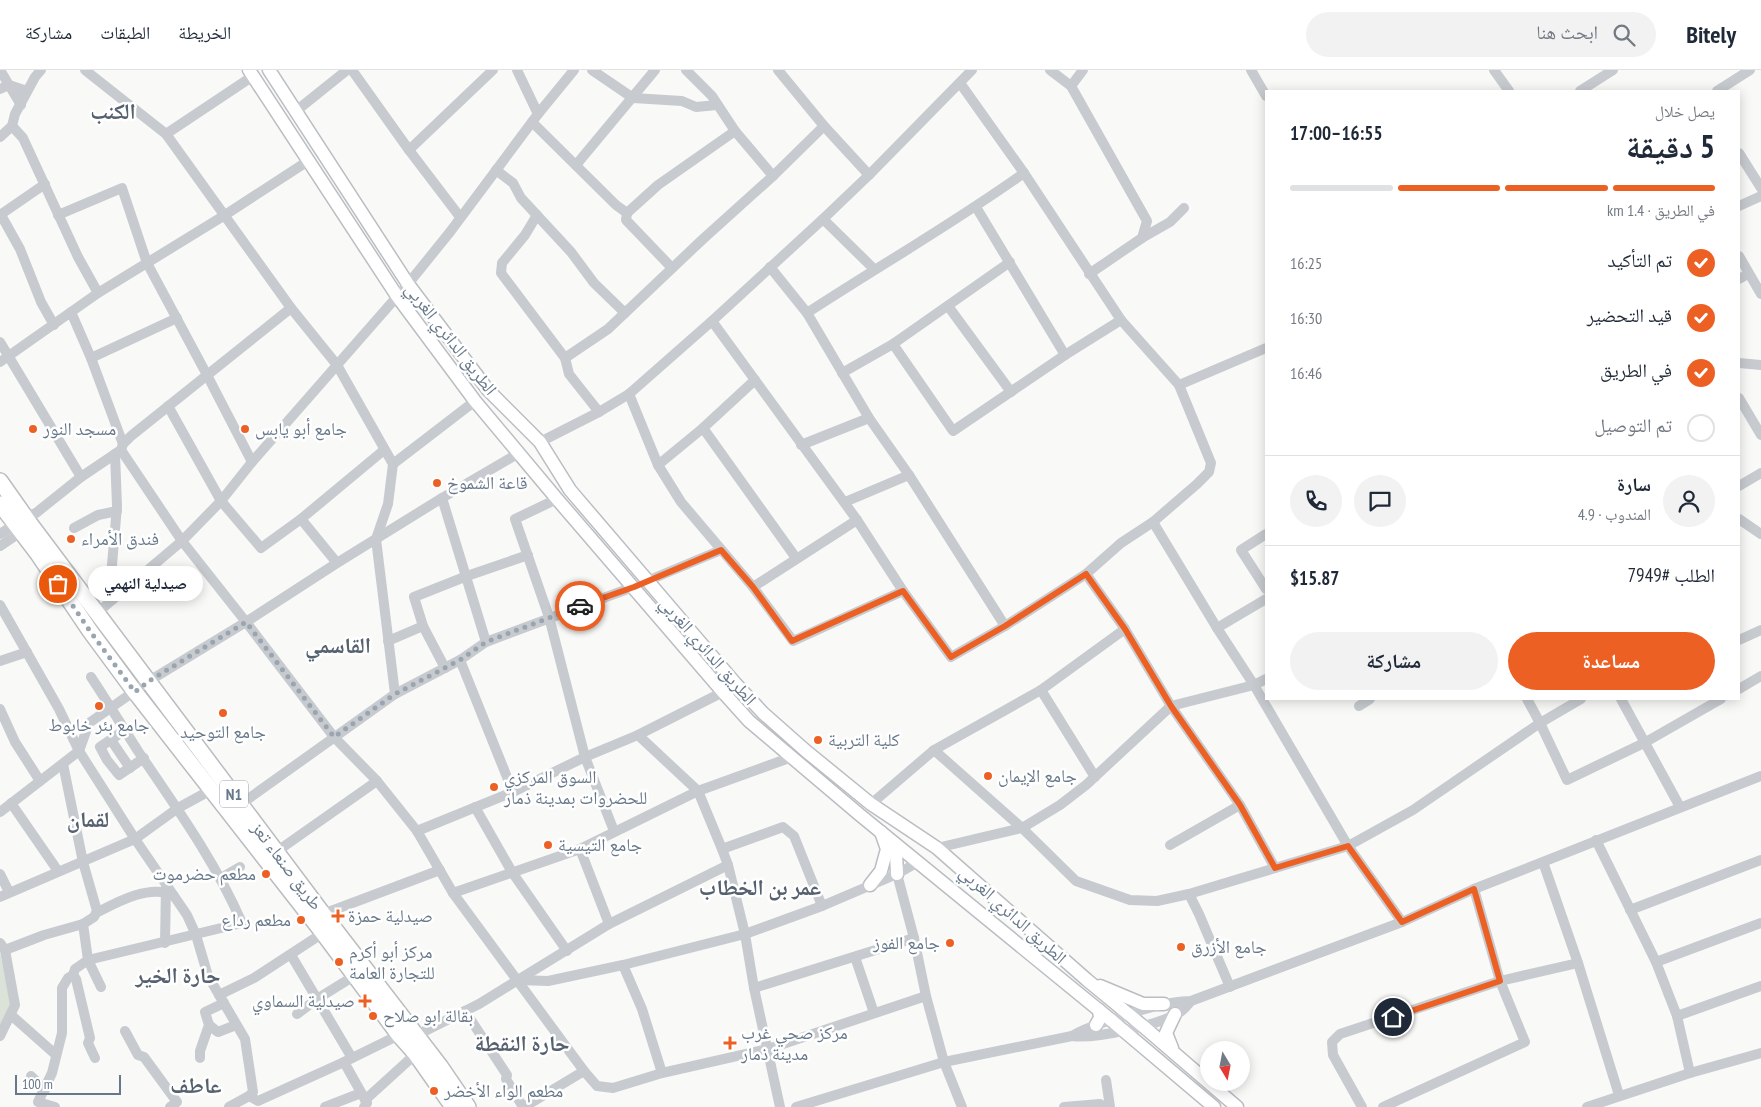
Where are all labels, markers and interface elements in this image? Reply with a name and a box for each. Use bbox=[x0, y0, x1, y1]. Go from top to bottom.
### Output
search box bbox=[1306, 12, 1656, 57]
text: Bitely bbox=[1686, 19, 1736, 50]
text: ابحث هنا bbox=[1536, 20, 1598, 44]
text: مشاركة bbox=[25, 21, 72, 44]
text: الطبقات bbox=[100, 21, 150, 44]
text: الخريطة bbox=[178, 21, 231, 44]
icon: search bbox=[1610, 21, 1638, 49]
district label: الكنب bbox=[90, 97, 136, 125]
text: يصل خلال bbox=[1655, 101, 1715, 121]
text: 16:55–17:00 bbox=[1290, 121, 1383, 145]
text: 5 دقيقة bbox=[1626, 125, 1715, 167]
text: في الطريق · 1.4 km bbox=[1607, 200, 1715, 220]
text: تم التأكيد bbox=[1607, 248, 1672, 272]
icon: check bbox=[1687, 249, 1715, 277]
text: 16:25 bbox=[1290, 253, 1322, 273]
street label: الطريق الدائري الغربي bbox=[398, 278, 502, 402]
text: قيد التحضير bbox=[1587, 303, 1672, 327]
icon: check bbox=[1687, 304, 1715, 332]
text: 16:30 bbox=[1290, 308, 1322, 328]
text: في الطريق bbox=[1600, 358, 1672, 382]
icon: check bbox=[1687, 359, 1715, 387]
text: 16:46 bbox=[1290, 363, 1322, 383]
text: تم التوصيل bbox=[1594, 413, 1672, 437]
place label: مسجد النور bbox=[42, 417, 116, 440]
place label: جامع أبو يابس bbox=[255, 417, 347, 441]
marker: مسجد النور bbox=[27, 423, 39, 435]
marker: جامع أبو يابس bbox=[239, 423, 251, 435]
place label: قاعة الشموخ bbox=[447, 471, 528, 495]
text: سارة bbox=[1617, 472, 1651, 496]
button: phone bbox=[1290, 475, 1342, 527]
button: chat bbox=[1354, 475, 1406, 527]
button: person bbox=[1663, 475, 1715, 527]
marker: قاعة الشموخ bbox=[431, 477, 443, 489]
text: المندوب · 4.9 bbox=[1578, 504, 1651, 524]
place label: فندق الأمراء bbox=[81, 527, 159, 550]
marker: فندق الأمراء bbox=[65, 533, 77, 545]
pin bbox=[37, 563, 79, 605]
text: الطلب #7949 bbox=[1628, 563, 1715, 587]
callout: صيدلية النهمي bbox=[88, 566, 203, 602]
text: $15.87 bbox=[1290, 566, 1339, 590]
icon: bag bbox=[44, 570, 72, 598]
text: صيدلية النهمي bbox=[104, 573, 187, 593]
courier bbox=[555, 581, 605, 631]
icon: car bbox=[566, 592, 594, 620]
street label: الطريق الدائري الغربي bbox=[652, 592, 762, 712]
district label: القاسمي bbox=[305, 631, 371, 662]
button: مشاركة bbox=[1290, 632, 1498, 690]
button: مساعدة bbox=[1508, 632, 1715, 690]
marker: جامع بئر خابوط bbox=[93, 700, 105, 712]
marker: جامع التوحيد bbox=[217, 707, 229, 719]
place label: جامع بئر خابوط bbox=[48, 713, 150, 737]
place label: جامع التوحيد bbox=[180, 720, 266, 744]
place label: كلية التربية bbox=[828, 728, 900, 751]
marker: كلية التربية bbox=[812, 734, 824, 746]
place label: جامع الإيمان bbox=[998, 764, 1077, 788]
place label: السوق المركزي للحضروات بمدينة ذمار bbox=[503, 765, 647, 809]
marker: جامع الإيمان bbox=[982, 770, 994, 782]
road number: N1 bbox=[220, 781, 248, 808]
marker: السوق المركزي للحضروات بمدينة ذمار bbox=[488, 781, 500, 793]
district label: لقمان bbox=[67, 805, 109, 833]
street label: طريق صنعاء تعز bbox=[246, 816, 328, 914]
place label: جامع التيسية bbox=[558, 833, 642, 857]
marker: جامع التيسية bbox=[542, 839, 554, 851]
street label: الطريق الدائري الغربي bbox=[953, 860, 1072, 971]
place label: مطعم حضرموت bbox=[152, 862, 256, 886]
marker: مطعم حضرموت bbox=[260, 868, 272, 880]
district label: عمر بن الخطاب bbox=[699, 873, 821, 901]
place label: صيدلية حمزة bbox=[348, 904, 433, 927]
place label: مطعم رداع bbox=[221, 908, 291, 932]
marker: صيدلية حمزة bbox=[332, 910, 344, 922]
marker: مطعم رداع bbox=[295, 914, 307, 926]
place label: جامع الفوز bbox=[872, 931, 940, 955]
place label: جامع الأزرق bbox=[1191, 935, 1267, 959]
marker: جامع الفوز bbox=[944, 937, 956, 949]
place label: مركز أبو أكرم للتجارة العامة bbox=[349, 940, 435, 984]
marker: جامع الأزرق bbox=[1175, 941, 1187, 953]
marker: مركز أبو أكرم للتجارة العامة bbox=[333, 956, 345, 968]
district label: حارة الخير bbox=[135, 961, 220, 989]
place label: صيدلية السماوي bbox=[252, 989, 355, 1016]
marker: صيدلية السماوي bbox=[359, 995, 371, 1007]
pin bbox=[1372, 996, 1414, 1038]
icon: home bbox=[1379, 1003, 1407, 1031]
place label: بقالة ابو صلاح bbox=[383, 1004, 473, 1028]
marker: بقالة ابو صلاح bbox=[367, 1010, 379, 1022]
place label: مركز صحي غرب مدينة ذمار bbox=[740, 1021, 848, 1065]
district label: حارة النقطة bbox=[474, 1029, 570, 1057]
marker: مركز صحي غرب مدينة ذمار bbox=[723, 1036, 737, 1050]
north arrow bbox=[1200, 1041, 1250, 1091]
map controls bbox=[1200, 1041, 1250, 1091]
district label: عاطف bbox=[170, 1071, 222, 1099]
scale bar bbox=[15, 1072, 121, 1095]
text: 100 m bbox=[22, 1075, 53, 1093]
place label: مطعم الواء الأخضر bbox=[443, 1079, 563, 1103]
marker: مطعم الواء الأخضر bbox=[428, 1085, 440, 1097]

